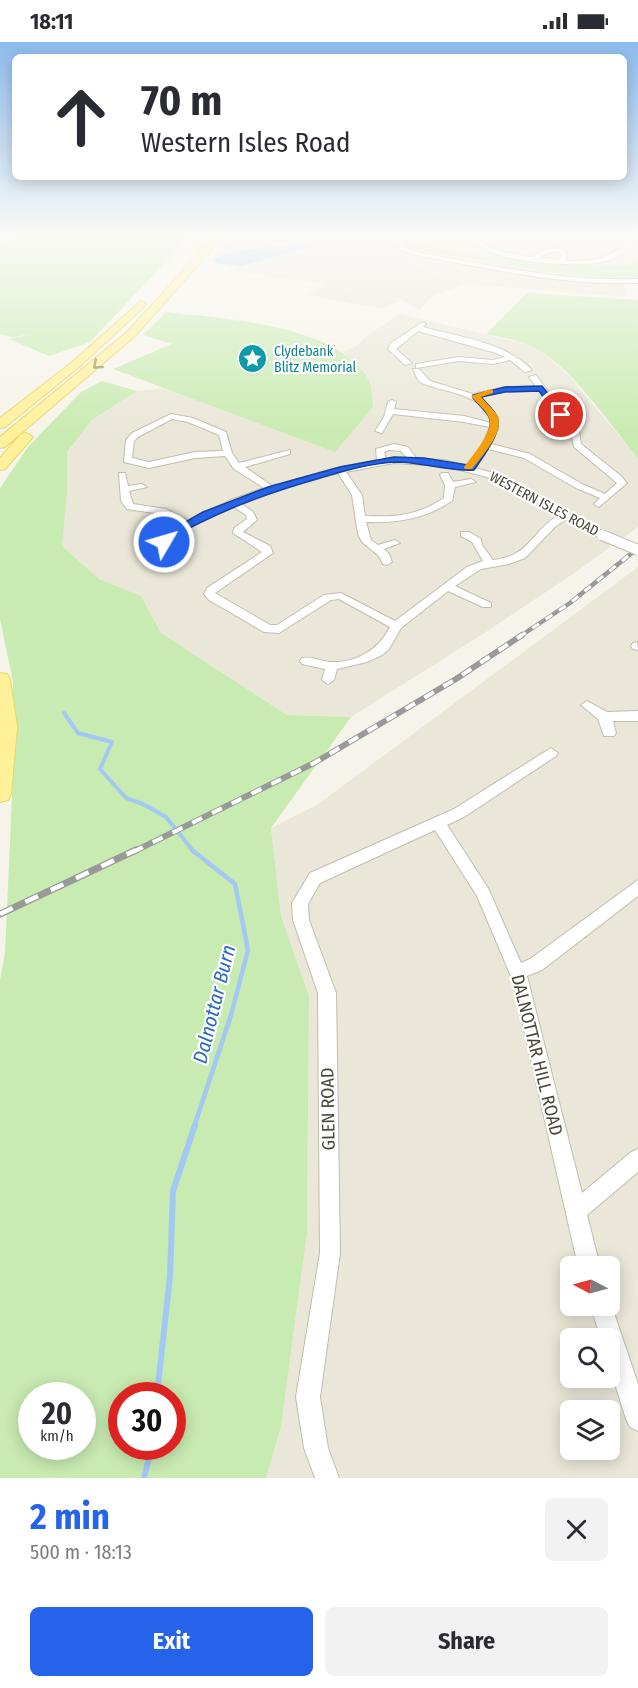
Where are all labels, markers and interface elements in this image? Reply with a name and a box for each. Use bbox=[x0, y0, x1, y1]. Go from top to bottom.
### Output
text: 18:11 bbox=[30, 8, 73, 35]
text: 70 m bbox=[141, 76, 222, 126]
icon: ahead bbox=[42, 78, 120, 156]
text: Western Isles Road bbox=[141, 127, 350, 159]
place icon: Clydebank Blitz Memorial bbox=[237, 343, 269, 375]
place label: Clydebank Blitz Memorial bbox=[274, 343, 356, 376]
one-way arrow bbox=[93, 358, 104, 369]
pin bbox=[535, 389, 586, 440]
icon: arrive bbox=[544, 398, 577, 431]
street label: WESTERN ISLES ROAD bbox=[487, 468, 601, 540]
position arrow bbox=[132, 510, 196, 574]
water label: Dalnottar Burn bbox=[188, 942, 240, 1066]
street label: DALNOTTAR HILL ROAD bbox=[506, 972, 568, 1138]
street label: GLEN ROAD bbox=[316, 1068, 340, 1150]
north arrow bbox=[560, 1256, 620, 1316]
map controls bbox=[560, 1256, 620, 1460]
button: search bbox=[560, 1328, 620, 1388]
speed limit sign: 30 bbox=[108, 1382, 186, 1460]
text: 20 bbox=[42, 1396, 72, 1432]
button: layers bbox=[560, 1400, 620, 1460]
text: km/h bbox=[40, 1427, 74, 1445]
text: 2 min bbox=[30, 1495, 110, 1539]
button: close bbox=[545, 1498, 608, 1561]
text: 500 m · 18:13 bbox=[30, 1540, 132, 1564]
button: Exit bbox=[30, 1607, 313, 1676]
button: Share bbox=[325, 1607, 608, 1676]

